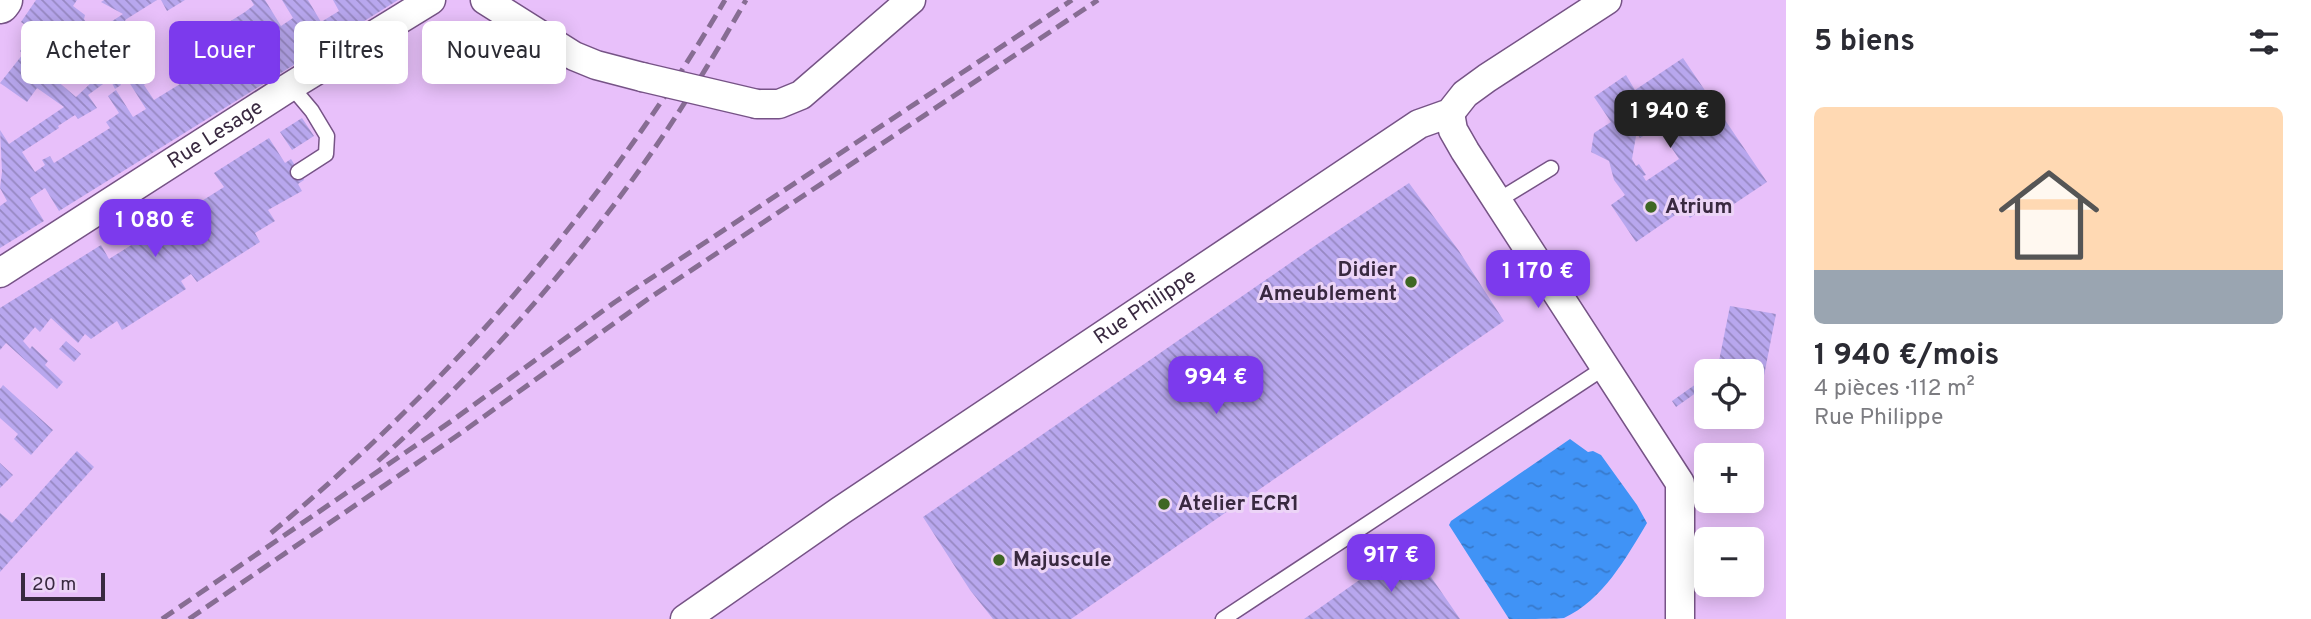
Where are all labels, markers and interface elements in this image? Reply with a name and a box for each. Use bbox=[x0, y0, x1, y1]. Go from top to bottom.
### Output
chip: Acheter bbox=[21, 21, 155, 84]
chip: Louer bbox=[169, 21, 280, 84]
chip: Filtres bbox=[294, 21, 408, 84]
chip: Nouveau bbox=[422, 21, 566, 84]
icon: filters bbox=[2245, 23, 2283, 61]
text: 5 biens bbox=[1814, 24, 1915, 61]
pin: 1 940 € bbox=[1605, 90, 1735, 150]
street label: Rue Lesage bbox=[162, 94, 268, 175]
text: 1 940 € bbox=[1630, 98, 1710, 127]
icon: home bbox=[1986, 152, 2112, 278]
place label: Atrium bbox=[1665, 194, 1733, 221]
marker: Atrium bbox=[1643, 199, 1659, 215]
pin: 1 080 € bbox=[90, 200, 220, 259]
text: 1 080 € bbox=[115, 207, 195, 236]
pin: 1 170 € bbox=[1473, 250, 1603, 310]
place label: Didier Ameublement bbox=[1259, 257, 1397, 308]
text: 1 170 € bbox=[1502, 258, 1574, 287]
street label: Rue Philippe bbox=[1089, 263, 1202, 351]
marker: Didier Ameublement bbox=[1403, 274, 1419, 290]
text: 1 940 €/mois bbox=[1814, 338, 1999, 375]
pin: 994 € bbox=[1167, 356, 1265, 416]
map controls bbox=[1694, 359, 1764, 597]
button: locate bbox=[1694, 359, 1764, 429]
text: 994 € bbox=[1184, 364, 1248, 393]
text: 4 pièces · 112 m² bbox=[1814, 375, 1975, 404]
text: Rue Philippe bbox=[1814, 404, 1943, 433]
button: + bbox=[1694, 443, 1764, 513]
place label: Atelier ECR1 bbox=[1178, 491, 1299, 518]
marker: Atelier ECR1 bbox=[1156, 496, 1172, 512]
button: − bbox=[1694, 527, 1764, 597]
pin: 917 € bbox=[1342, 534, 1440, 594]
text: 917 € bbox=[1363, 542, 1419, 571]
place label: Majuscule bbox=[1013, 547, 1112, 574]
marker: Majuscule bbox=[991, 552, 1007, 568]
scale bar bbox=[21, 570, 105, 602]
text: 20 m bbox=[32, 573, 76, 597]

